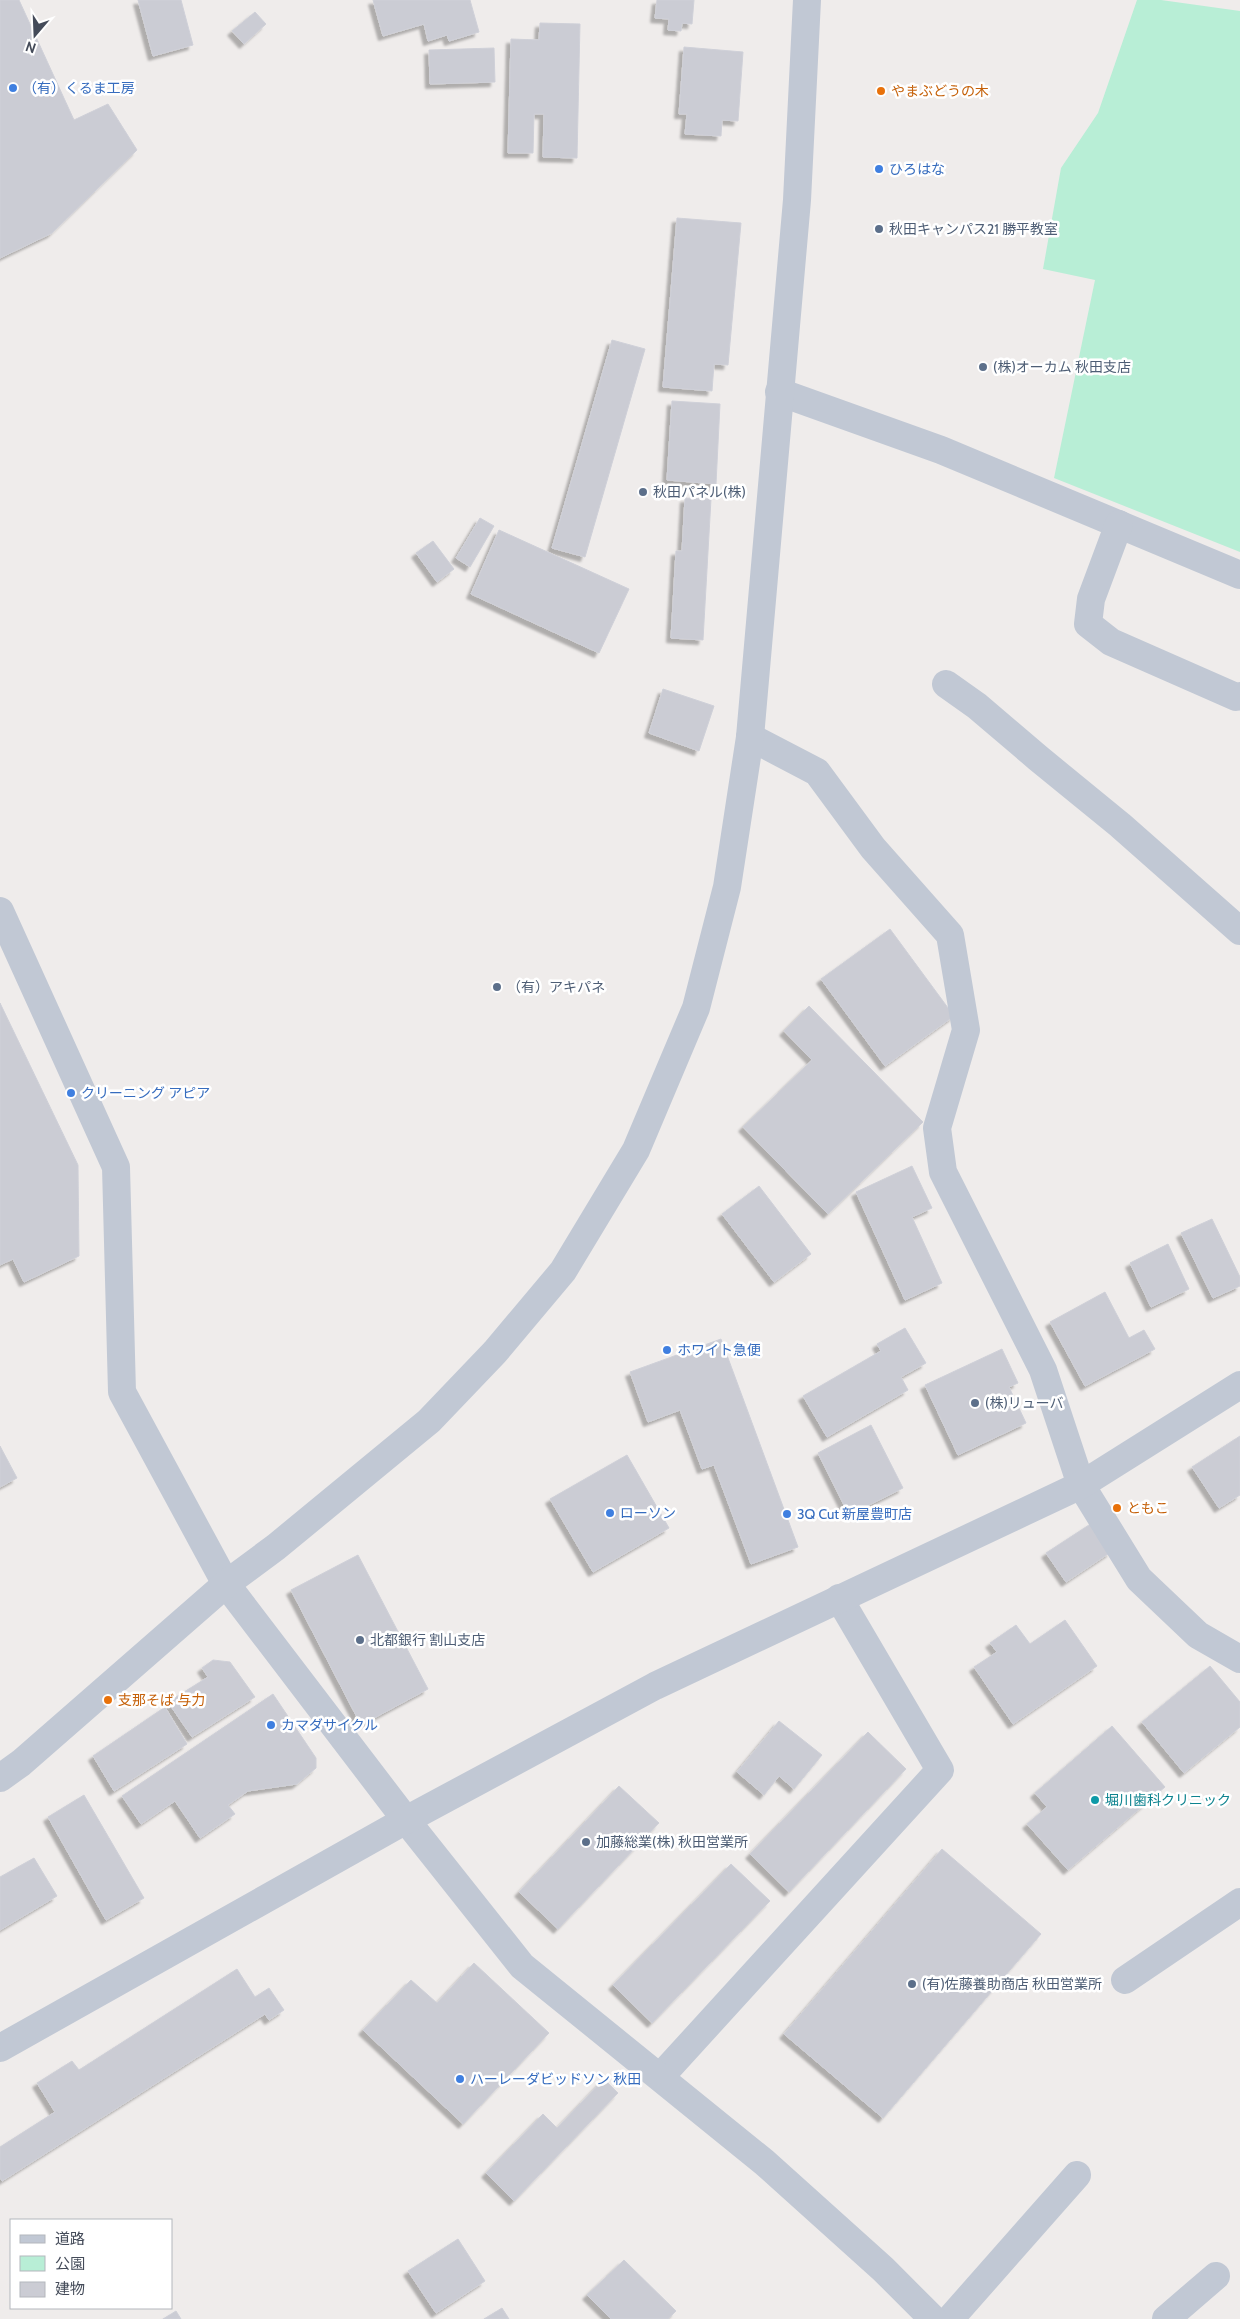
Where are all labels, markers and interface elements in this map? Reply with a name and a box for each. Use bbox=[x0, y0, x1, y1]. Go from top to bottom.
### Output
north arrow bbox=[10, 10, 60, 60]
text: N bbox=[23, 37, 38, 57]
place label: （有）くるま工房 bbox=[23, 79, 135, 97]
marker: （有）くるま工房 bbox=[7, 82, 19, 94]
place label: やまぶどうの木 bbox=[891, 82, 989, 100]
marker: やまぶどうの木 bbox=[875, 85, 887, 97]
place label: ひろはな bbox=[889, 160, 945, 178]
marker: ひろはな bbox=[873, 163, 885, 175]
place label: 秋田キャンパス21 勝平教室 bbox=[889, 220, 1058, 238]
marker: 秋田キャンパス21 勝平教室 bbox=[873, 223, 885, 235]
place label: (株)オーカム 秋田支店 bbox=[993, 358, 1131, 376]
marker: (株)オーカム 秋田支店 bbox=[977, 361, 989, 373]
place label: 秋田パネル(株) bbox=[653, 483, 746, 501]
marker: 秋田パネル(株) bbox=[637, 486, 649, 498]
place label: （有）アキパネ bbox=[507, 978, 605, 996]
marker: （有）アキパネ bbox=[491, 981, 503, 993]
place label: クリーニング アピア bbox=[81, 1084, 210, 1102]
marker: クリーニング アピア bbox=[65, 1087, 77, 1099]
place label: ホワイト急便 bbox=[677, 1341, 761, 1359]
marker: ホワイト急便 bbox=[661, 1344, 673, 1356]
place label: (株)リューバ bbox=[985, 1394, 1064, 1412]
marker: (株)リューバ bbox=[969, 1397, 981, 1409]
place label: ともこ bbox=[1127, 1499, 1169, 1517]
marker: ともこ bbox=[1111, 1502, 1123, 1514]
place label: ローソン bbox=[620, 1504, 676, 1522]
place label: 3Q Cut 新屋豊町店 bbox=[797, 1505, 912, 1523]
marker: ローソン bbox=[604, 1507, 616, 1519]
marker: 3Q Cut 新屋豊町店 bbox=[781, 1508, 793, 1520]
place label: 北都銀行 割山支店 bbox=[370, 1631, 485, 1649]
marker: 北都銀行 割山支店 bbox=[354, 1634, 366, 1646]
place label: 支那そば 与力 bbox=[118, 1691, 205, 1709]
marker: 支那そば 与力 bbox=[102, 1694, 114, 1706]
place label: カマダサイクル bbox=[281, 1716, 378, 1734]
marker: カマダサイクル bbox=[265, 1719, 277, 1731]
place label: 堀川歯科クリニック bbox=[1105, 1791, 1231, 1809]
marker: 堀川歯科クリニック bbox=[1089, 1794, 1101, 1806]
place label: 加藤総業(株) 秋田営業所 bbox=[596, 1833, 748, 1851]
marker: 加藤総業(株) 秋田営業所 bbox=[580, 1836, 592, 1848]
place label: (有)佐藤養助商店 秋田営業所 bbox=[922, 1975, 1102, 1993]
marker: (有)佐藤養助商店 秋田営業所 bbox=[906, 1978, 918, 1990]
place label: ハーレーダビッドソン 秋田 bbox=[470, 2070, 641, 2088]
marker: ハーレーダビッドソン 秋田 bbox=[454, 2073, 466, 2085]
legend bbox=[10, 2219, 172, 2309]
text: 道路 bbox=[55, 2230, 85, 2248]
text: 公園 bbox=[55, 2255, 85, 2273]
text: 建物 bbox=[55, 2280, 85, 2298]

